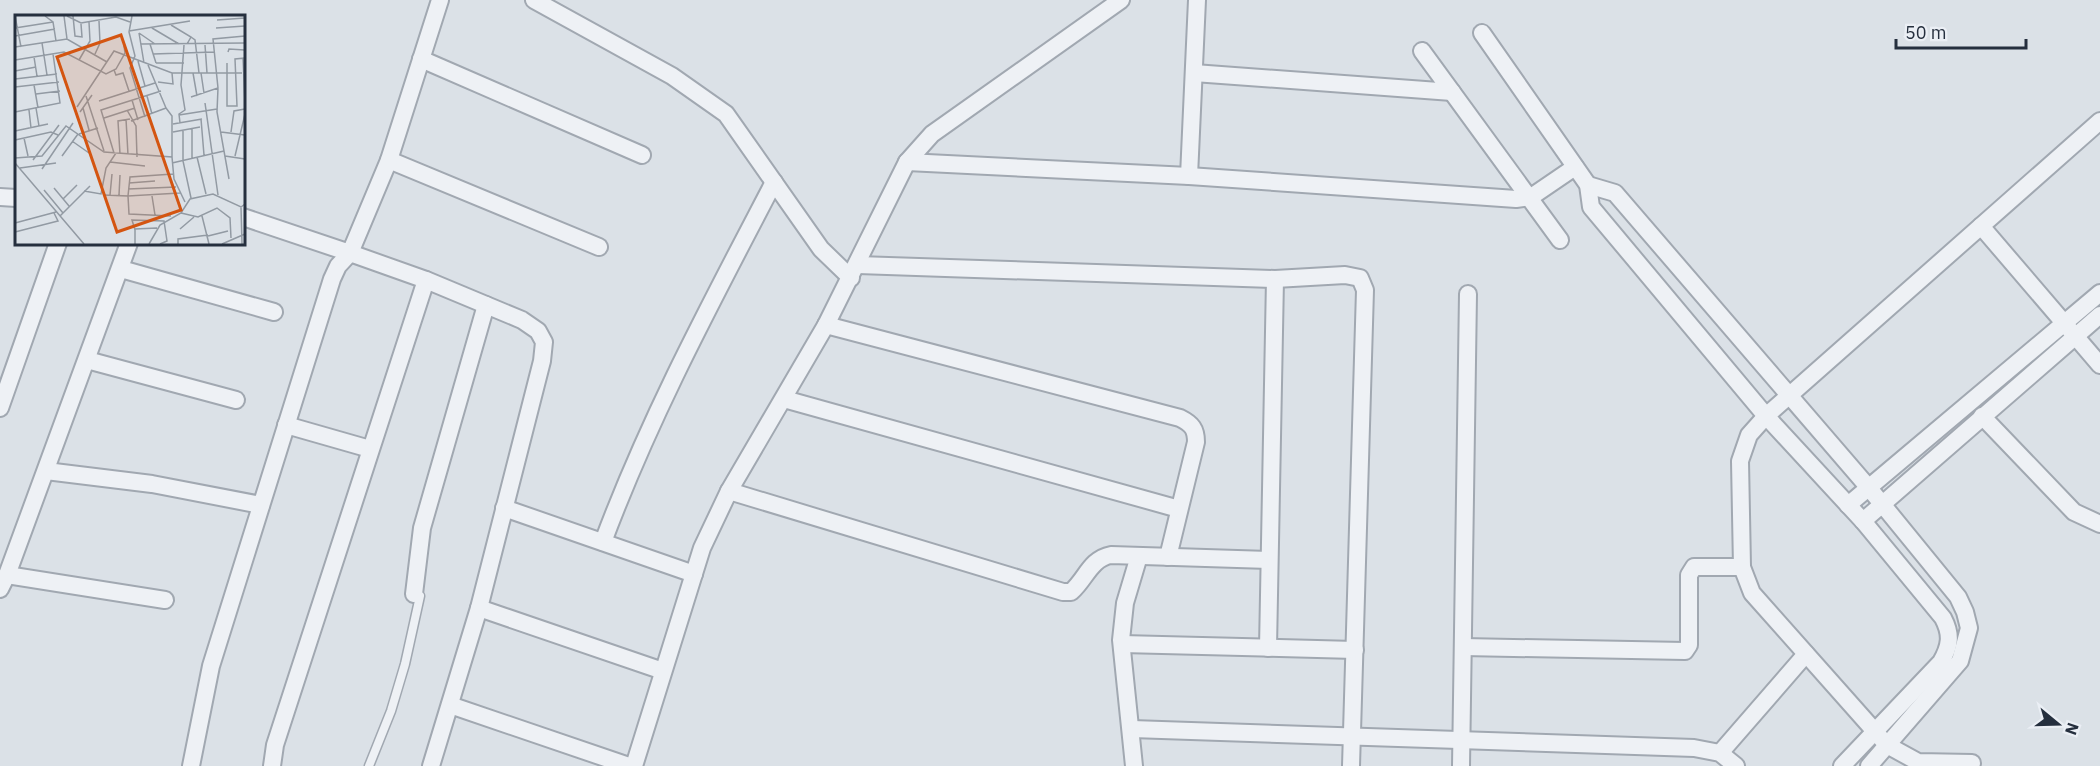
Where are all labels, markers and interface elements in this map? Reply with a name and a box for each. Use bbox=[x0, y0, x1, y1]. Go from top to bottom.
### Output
scale bar bbox=[1896, 12, 2026, 50]
inset map bbox=[15, 15, 244, 244]
text: 50 m bbox=[1905, 21, 1947, 44]
north arrow bbox=[2028, 694, 2088, 754]
text: N bbox=[2061, 720, 2084, 738]

